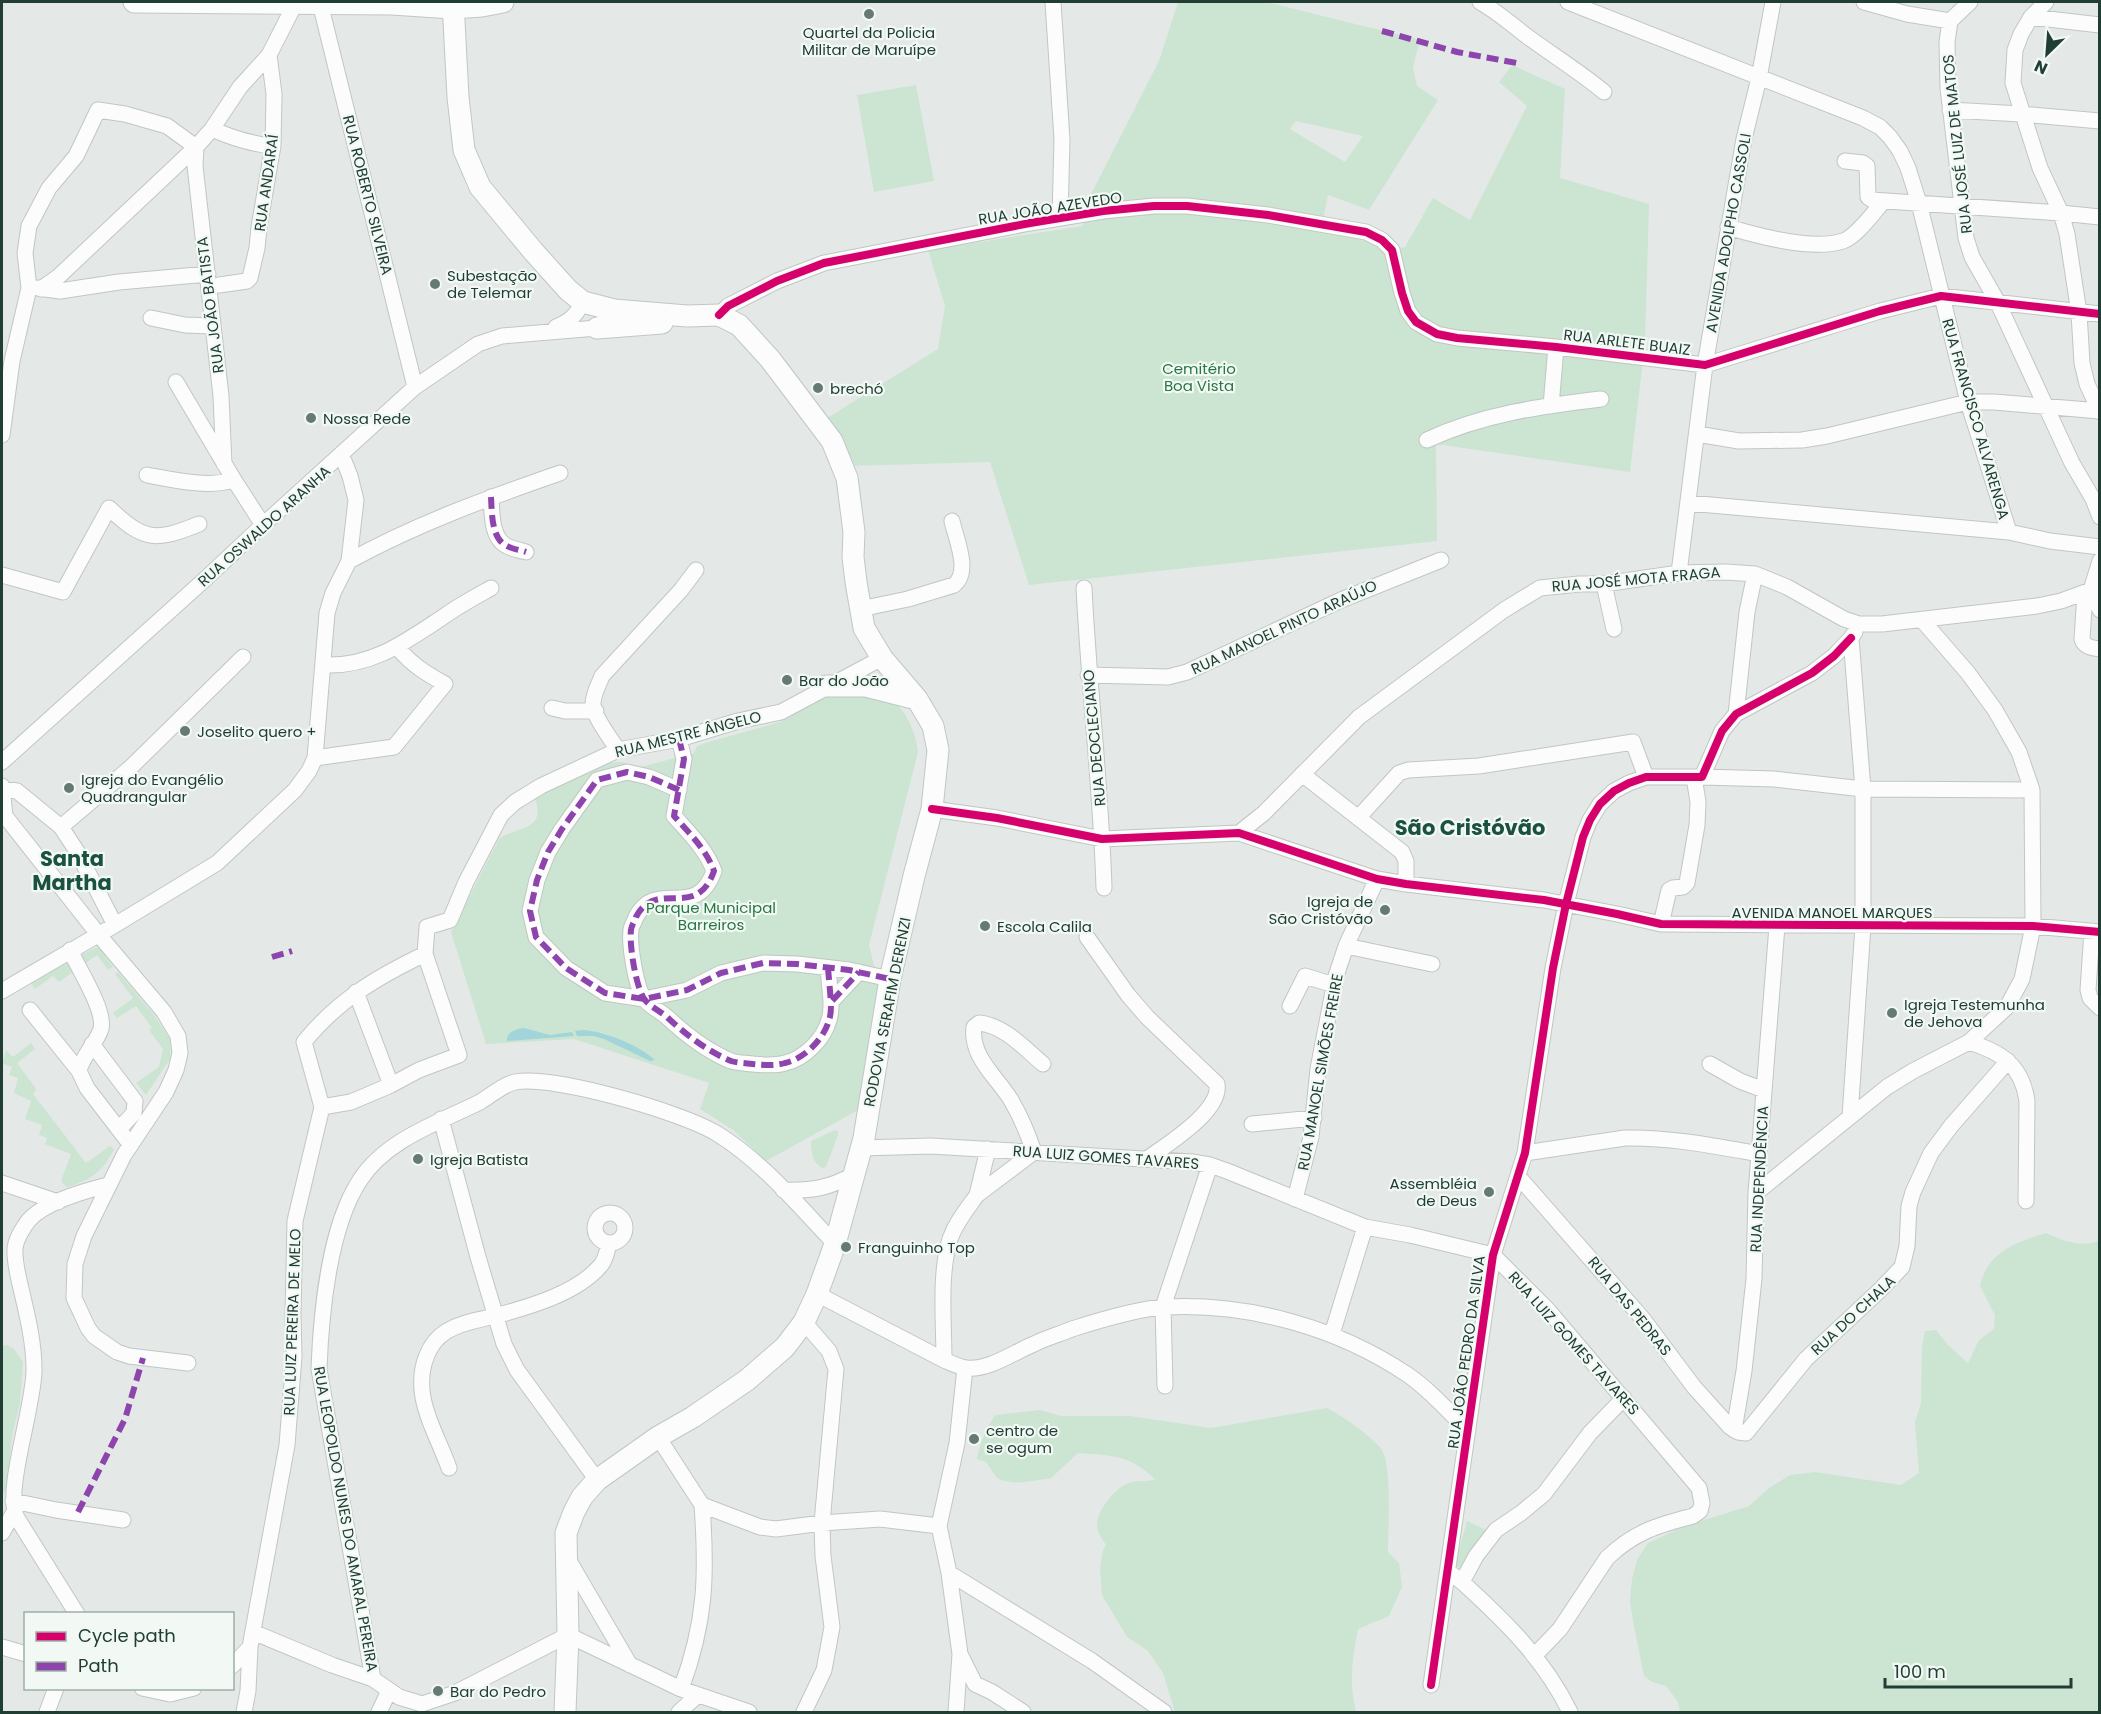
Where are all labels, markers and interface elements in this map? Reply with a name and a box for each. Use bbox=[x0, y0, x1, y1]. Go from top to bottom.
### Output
marker: Quartel da Policia Militar de Maruípe bbox=[862, 7, 876, 21]
place label: Quartel da Policia Militar de Maruípe bbox=[802, 22, 936, 60]
north arrow bbox=[2017, 24, 2077, 84]
street label: RUA JOSÉ LUIZ DE MATOS bbox=[1937, 53, 1977, 235]
text: N bbox=[2031, 54, 2051, 80]
street label: RUA ROBERTO SILVEIRA bbox=[338, 113, 398, 277]
street label: AVENIDA ADOLPHO CASSOLI bbox=[1700, 132, 1756, 334]
street label: RUA ANDARAÍ bbox=[249, 133, 283, 233]
street label: RUA JOÃO AZEVEDO bbox=[977, 186, 1124, 230]
street label: RUA JOÃO BATISTA bbox=[191, 236, 229, 374]
place label: Subestação de Telemar bbox=[447, 265, 537, 303]
marker: Subestação de Telemar bbox=[428, 277, 442, 291]
street label: RUA FRANCISCO ALVARENGA bbox=[1937, 316, 2015, 522]
street label: RUA ARLETE BUAIZ bbox=[1562, 324, 1692, 360]
park label: Cemitério Boa Vista bbox=[1162, 358, 1236, 396]
place label: brechó bbox=[830, 378, 883, 399]
marker: brechó bbox=[811, 381, 825, 395]
place label: Nossa Rede bbox=[323, 408, 411, 429]
marker: Nossa Rede bbox=[304, 411, 318, 425]
street label: RUA OSWALDO ARANHA bbox=[193, 461, 335, 591]
street label: RUA JOSÉ MOTA FRAGA bbox=[1551, 561, 1721, 597]
street label: RUA MANOEL PINTO ARAÚJO bbox=[1188, 575, 1381, 679]
street label: RUA DEOCLECIANO bbox=[1078, 669, 1110, 807]
place label: Bar do João bbox=[799, 670, 889, 691]
marker: Bar do João bbox=[780, 673, 794, 687]
street label: RUA MESTRE ÂNGELO bbox=[613, 706, 764, 762]
place label: Joselito quero + bbox=[197, 721, 317, 742]
marker: Joselito quero + bbox=[178, 724, 192, 738]
place label: Igreja do Evangélio Quadrangular bbox=[81, 769, 224, 807]
marker: Igreja do Evangélio Quadrangular bbox=[62, 781, 76, 795]
district label: São Cristóvão bbox=[1395, 813, 1545, 842]
district label: Santa Martha bbox=[32, 844, 112, 897]
place label: Igreja de São Cristóvão bbox=[1269, 891, 1373, 929]
park label: Parque Municipal Barreiros bbox=[646, 897, 776, 935]
street label: AVENIDA MANOEL MARQUES bbox=[1731, 902, 1933, 923]
marker: Igreja de São Cristóvão bbox=[1378, 903, 1392, 917]
street label: RODOVIA SERAFIM DERENZI bbox=[858, 915, 916, 1109]
place label: Escola Calila bbox=[997, 916, 1092, 937]
marker: Escola Calila bbox=[978, 919, 992, 933]
street label: RUA MANOEL SIMÕES FREIRE bbox=[1292, 972, 1348, 1172]
place label: Igreja Testemunha de Jehova bbox=[1904, 994, 2045, 1032]
marker: Igreja Testemunha de Jehova bbox=[1885, 1006, 1899, 1020]
street label: RUA INDEPENDÊNCIA bbox=[1745, 1105, 1773, 1253]
street label: RUA LUIZ GOMES TAVARES bbox=[1012, 1140, 1200, 1174]
place label: Igreja Batista bbox=[430, 1149, 529, 1170]
marker: Igreja Batista bbox=[411, 1152, 425, 1166]
place label: Assembléia de Deus bbox=[1390, 1173, 1477, 1211]
marker: Assembléia de Deus bbox=[1482, 1185, 1496, 1199]
street label: RUA LUIZ PEREIRA DE MELO bbox=[278, 1228, 306, 1416]
place label: Franguinho Top bbox=[858, 1237, 975, 1258]
marker: Franguinho Top bbox=[839, 1240, 853, 1254]
street label: RUA DAS PEDRAS bbox=[1583, 1252, 1677, 1360]
street label: RUA JOÃO PEDRO DA SILVA bbox=[1442, 1254, 1490, 1450]
street label: RUA LUIZ GOMES TAVARES bbox=[1504, 1267, 1644, 1419]
street label: RUA DO CHALA bbox=[1806, 1270, 1900, 1360]
street label: RUA LEOPOLDO NUNES DO AMARAL PEREIRA bbox=[309, 1365, 383, 1673]
place label: centro de se ogum bbox=[986, 1420, 1058, 1458]
marker: centro de se ogum bbox=[967, 1432, 981, 1446]
legend bbox=[24, 1612, 234, 1690]
text: Cycle path bbox=[78, 1623, 176, 1648]
scale bar bbox=[1885, 1651, 2071, 1689]
text: Path bbox=[78, 1653, 119, 1678]
text: 100 m bbox=[1894, 1659, 1946, 1684]
place label: Bar do Pedro bbox=[450, 1681, 546, 1702]
marker: Bar do Pedro bbox=[431, 1684, 445, 1698]

